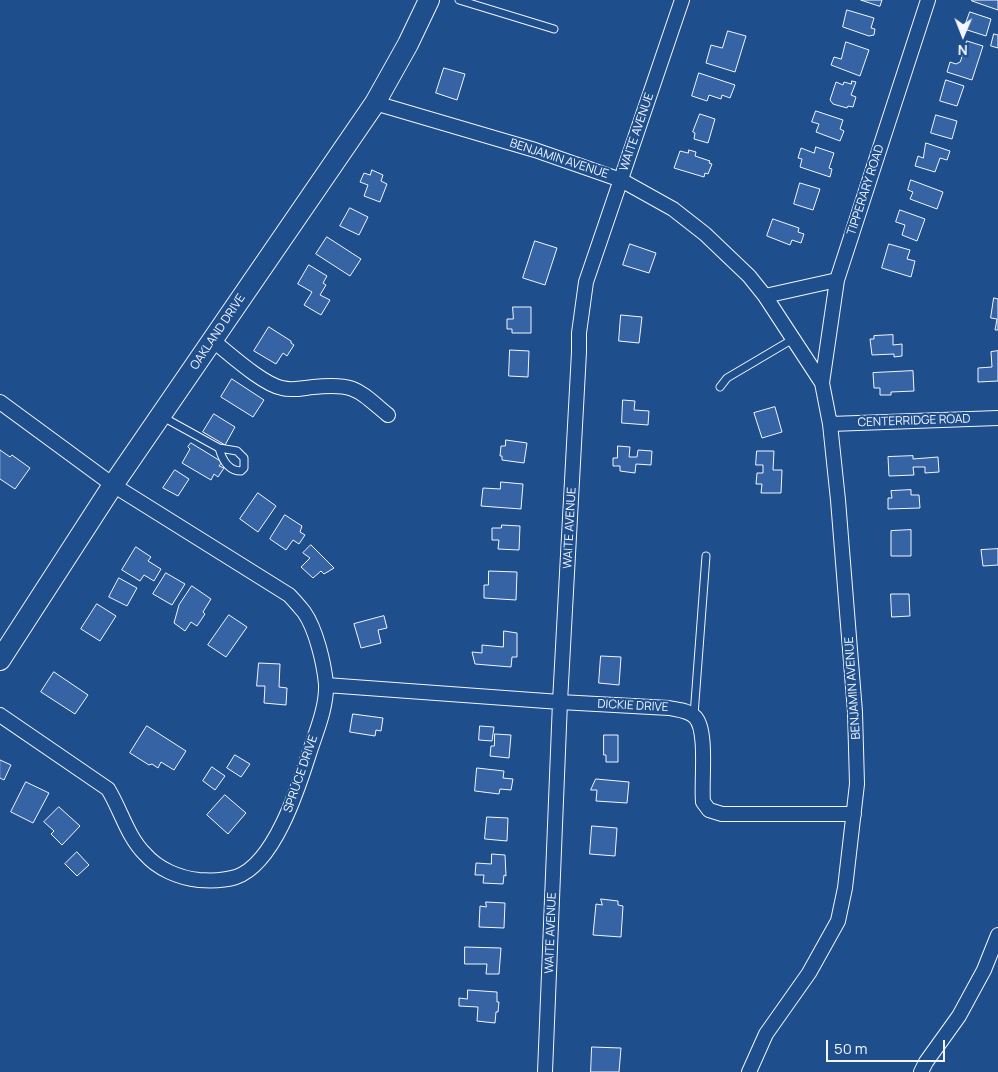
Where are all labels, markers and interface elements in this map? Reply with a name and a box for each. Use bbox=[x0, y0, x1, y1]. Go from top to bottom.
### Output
north arrow bbox=[938, 10, 988, 60]
text: N bbox=[958, 41, 968, 60]
street label: WAITE AVENUE bbox=[617, 91, 657, 173]
street label: BENJAMIN AVENUE bbox=[508, 136, 610, 182]
street label: TIPPERARY ROAD bbox=[845, 143, 887, 237]
street label: OAKLAND DRIVE bbox=[187, 291, 249, 373]
street label: CENTERRIDGE ROAD bbox=[857, 412, 971, 430]
street label: WAITE AVENUE bbox=[561, 487, 579, 569]
street label: BENJAMIN AVENUE bbox=[842, 636, 864, 740]
street label: DICKIE DRIVE bbox=[597, 697, 669, 715]
street label: SPRUCE DRIVE bbox=[281, 733, 321, 815]
street label: WAITE AVENUE bbox=[542, 892, 560, 974]
scale bar bbox=[828, 1030, 947, 1062]
text: 50 m bbox=[834, 1038, 868, 1059]

